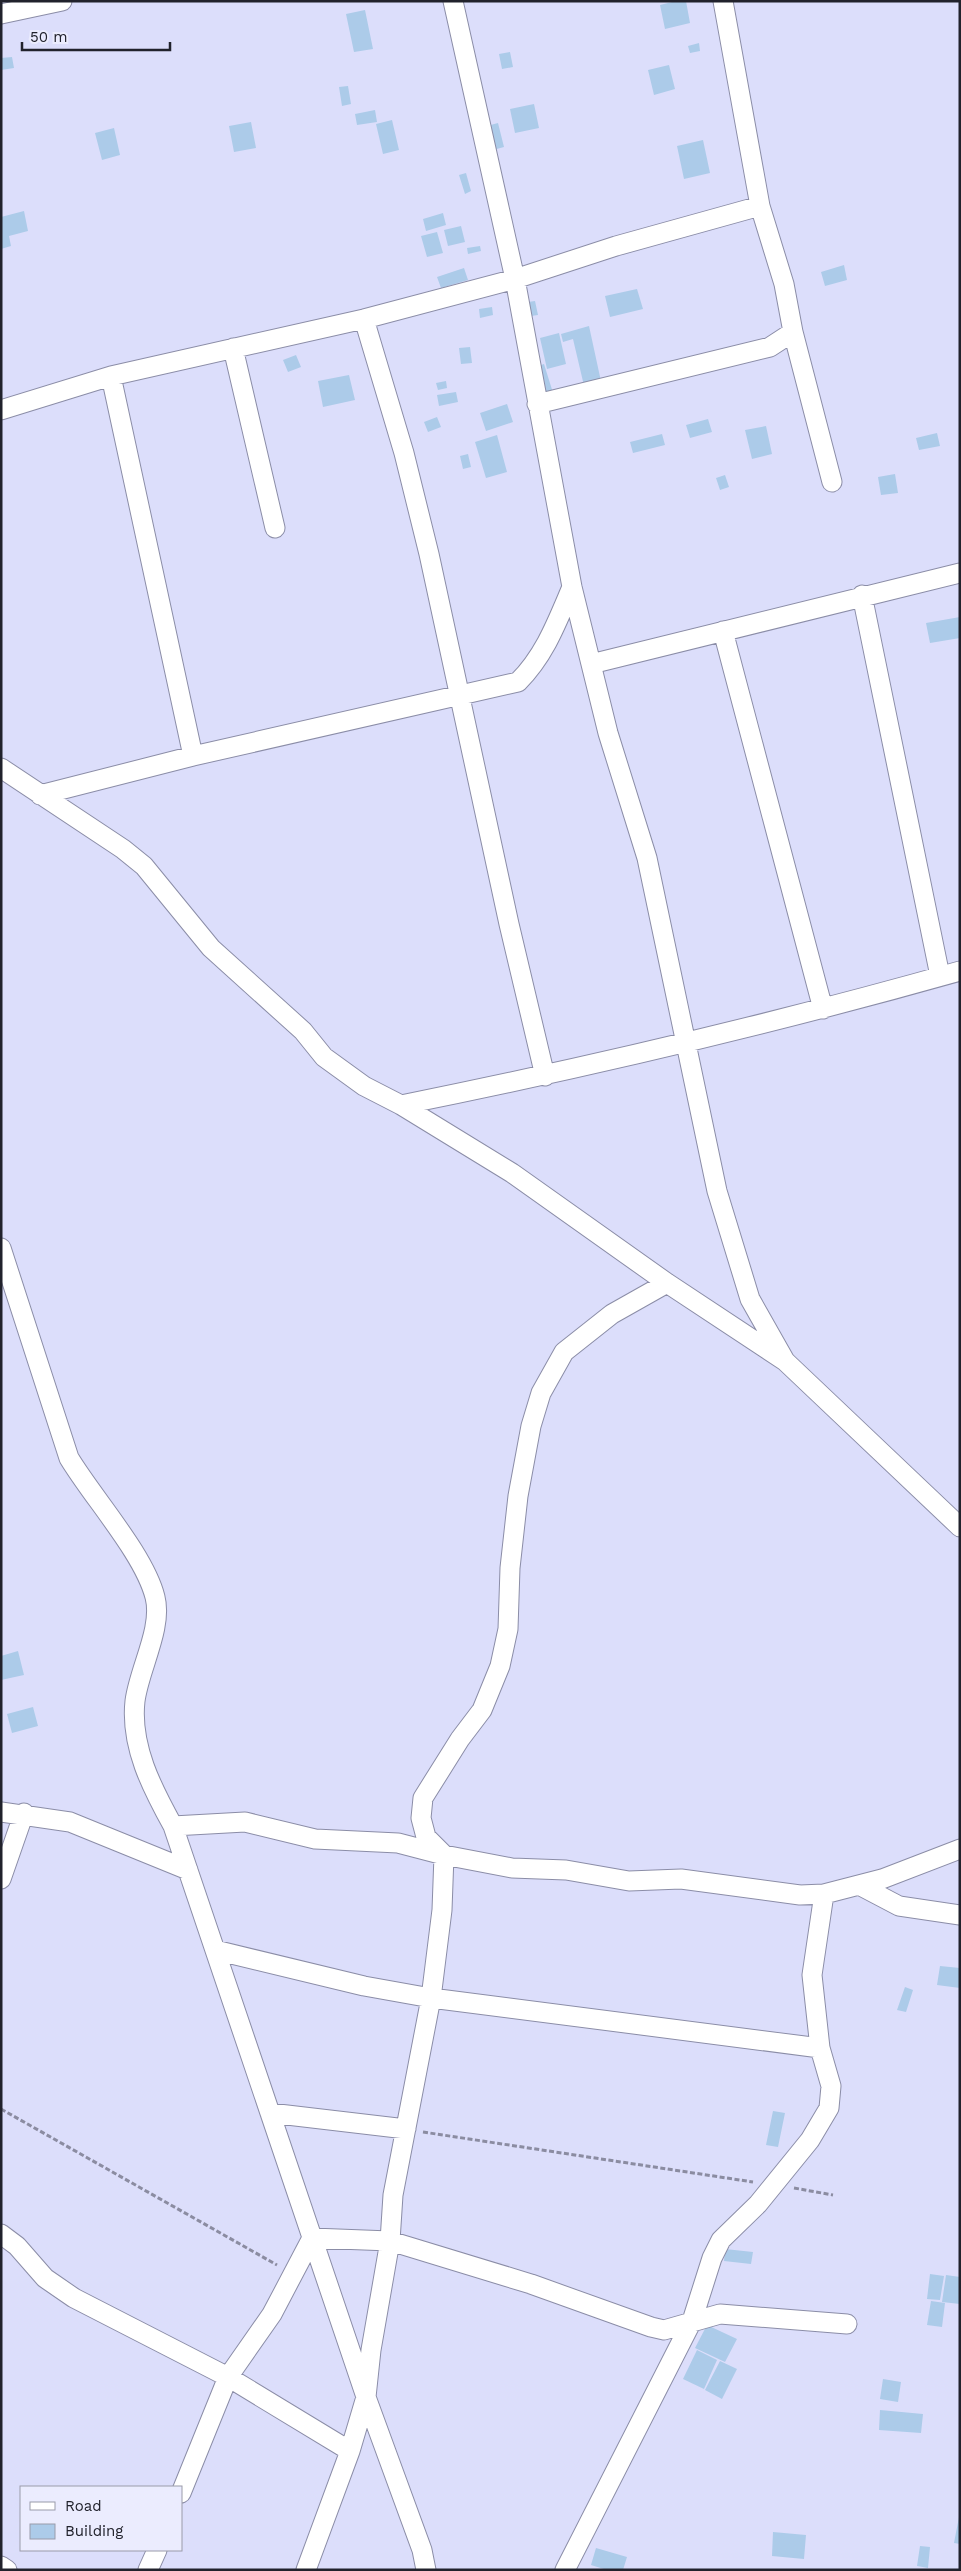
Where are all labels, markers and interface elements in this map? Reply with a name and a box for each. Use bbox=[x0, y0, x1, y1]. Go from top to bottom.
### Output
scale bar bbox=[22, 20, 170, 52]
text: 50 m bbox=[30, 28, 67, 46]
legend bbox=[20, 2486, 182, 2551]
text: Road bbox=[65, 2497, 102, 2515]
text: Building bbox=[65, 2522, 123, 2540]

